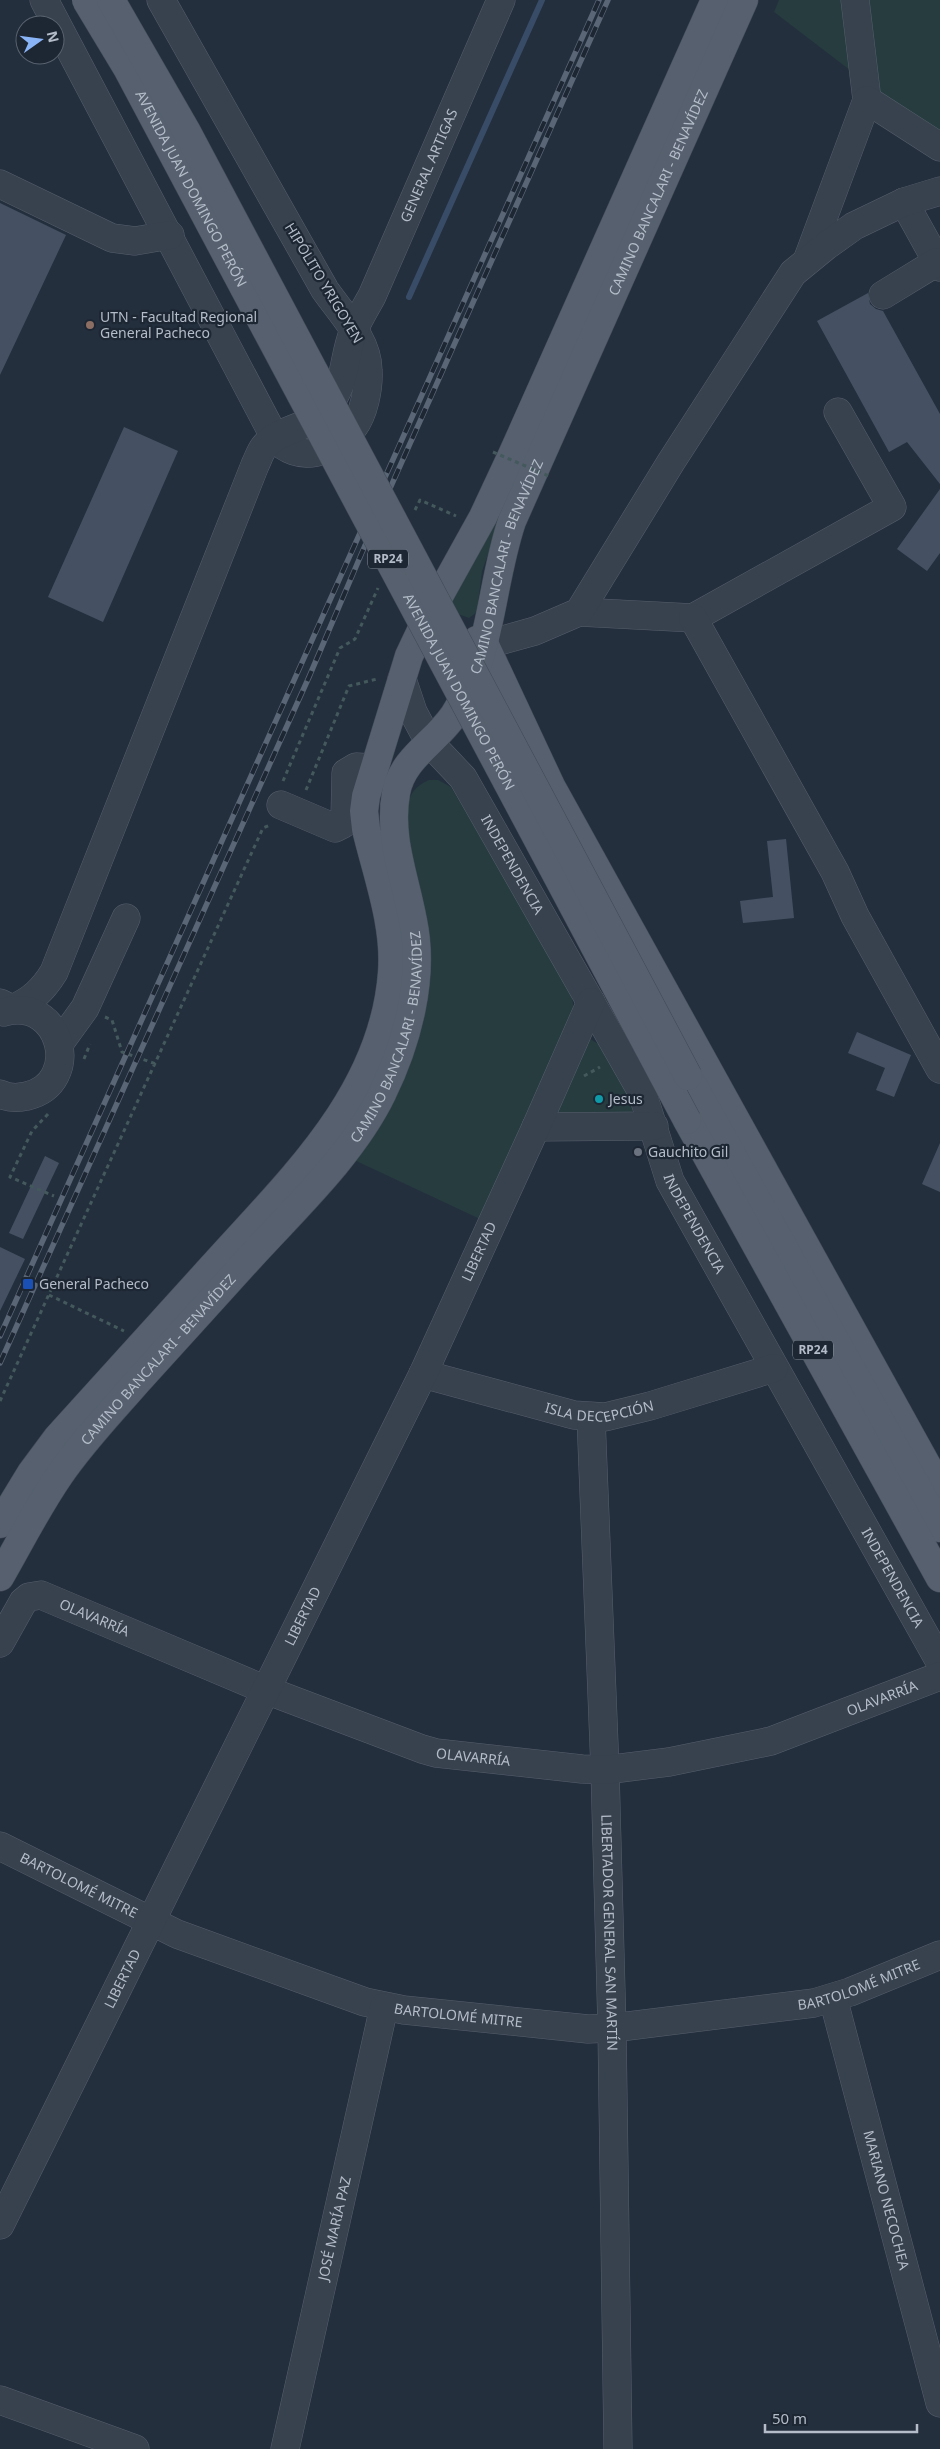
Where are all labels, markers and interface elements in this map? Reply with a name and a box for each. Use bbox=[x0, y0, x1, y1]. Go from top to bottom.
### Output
north arrow bbox=[15, 15, 65, 65]
text: N bbox=[43, 29, 64, 45]
street label: CAMINO BANCALARI - BENAVÍDEZ bbox=[604, 86, 712, 298]
street label: AVENIDA JUAN DOMINGO PERÓN bbox=[131, 87, 252, 290]
street label: GENERAL ARTIGAS bbox=[395, 105, 462, 225]
street label: HIPÓLITO YRIGOYEN bbox=[281, 219, 368, 347]
place label: UTN - Facultad Regional General Pacheco bbox=[100, 307, 257, 342]
marker: UTN - Facultad Regional General Pacheco bbox=[84, 319, 96, 331]
street label: CAMINO BANCALARI - BENAVÍDEZ bbox=[465, 456, 547, 676]
road number: RP24 bbox=[368, 550, 408, 568]
street label: AVENIDA JUAN DOMINGO PERÓN bbox=[399, 590, 520, 793]
street label: INDEPENDENCIA bbox=[477, 811, 549, 918]
street label: CAMINO BANCALARI - BENAVÍDEZ bbox=[345, 930, 426, 1146]
place label: Jesus bbox=[607, 1089, 643, 1108]
marker: Jesus bbox=[593, 1093, 605, 1105]
place label: Gauchito Gil bbox=[648, 1142, 728, 1161]
marker: Gauchito Gil bbox=[632, 1146, 644, 1158]
street label: INDEPENDENCIA bbox=[659, 1171, 730, 1277]
street label: LIBERTAD bbox=[457, 1218, 500, 1284]
street label: CAMINO BANCALARI - BENAVÍDEZ bbox=[76, 1270, 240, 1449]
place label: General Pacheco bbox=[39, 1274, 149, 1293]
marker: General Pacheco bbox=[21, 1277, 35, 1291]
road number: RP24 bbox=[793, 1340, 833, 1360]
street label: ISLA DECEPCIÓN bbox=[543, 1395, 656, 1426]
street label: INDEPENDENCIA bbox=[858, 1524, 929, 1631]
street label: LIBERTAD bbox=[280, 1583, 325, 1649]
street label: OLAVARRÍA bbox=[57, 1594, 133, 1640]
street label: OLAVARRÍA bbox=[844, 1676, 920, 1720]
street label: OLAVARRÍA bbox=[435, 1743, 511, 1770]
street label: LIBERTADOR GENERAL SAN MARTÍN bbox=[597, 1814, 622, 2051]
street label: BARTOLOMÉ MITRE bbox=[17, 1847, 141, 1922]
street label: LIBERTAD bbox=[99, 1946, 145, 2011]
street label: BARTOLOMÉ MITRE bbox=[796, 1954, 923, 2014]
street label: BARTOLOMÉ MITRE bbox=[392, 1998, 524, 2031]
street label: MARIANO NECOCHEA bbox=[859, 2128, 914, 2272]
street label: JOSÉ MARÍA PAZ bbox=[313, 2174, 355, 2284]
scale bar bbox=[765, 2402, 918, 2434]
text: 50 m bbox=[772, 2408, 807, 2428]

